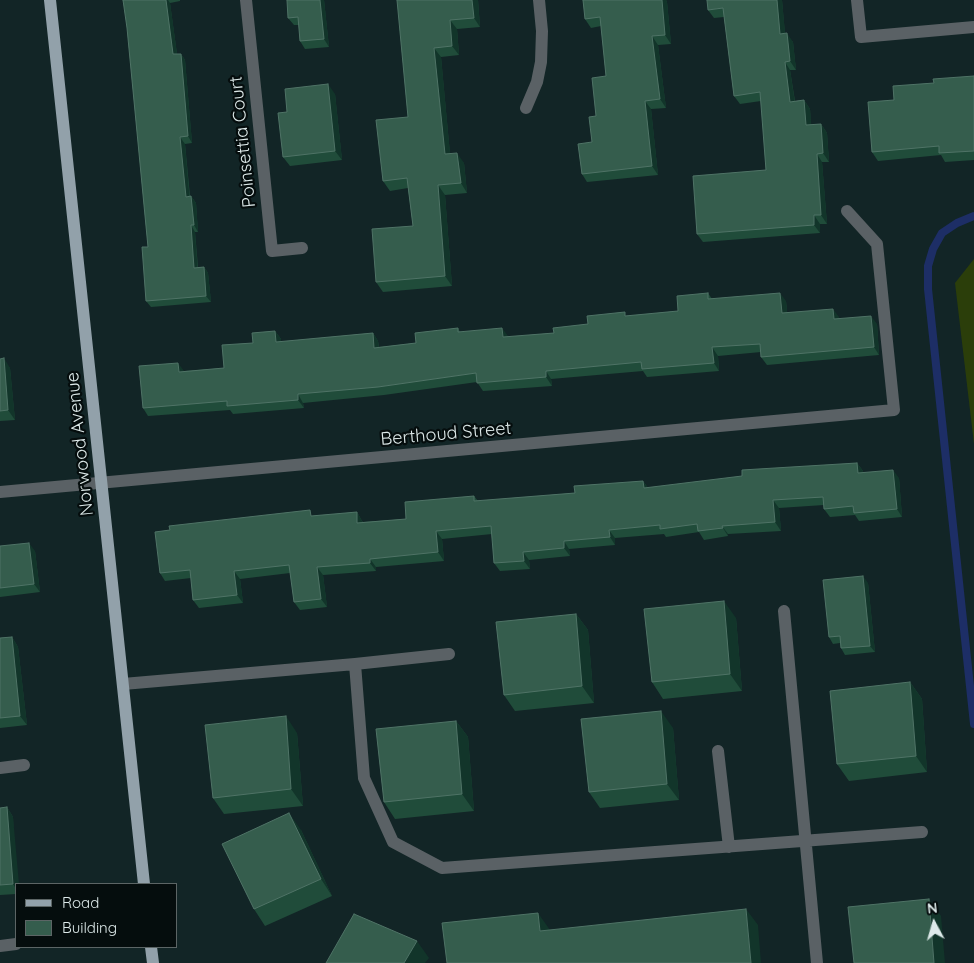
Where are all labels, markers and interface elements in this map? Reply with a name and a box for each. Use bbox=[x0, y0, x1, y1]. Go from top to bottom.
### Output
street label: Poinsettia Court bbox=[225, 75, 261, 209]
street label: Norwood Avenue bbox=[62, 371, 98, 517]
street label: Berthoud Street bbox=[380, 418, 512, 450]
legend bbox=[15, 883, 178, 948]
text: Road bbox=[62, 893, 99, 912]
north arrow bbox=[909, 898, 959, 948]
text: N bbox=[926, 899, 938, 918]
text: Building bbox=[62, 918, 117, 937]

